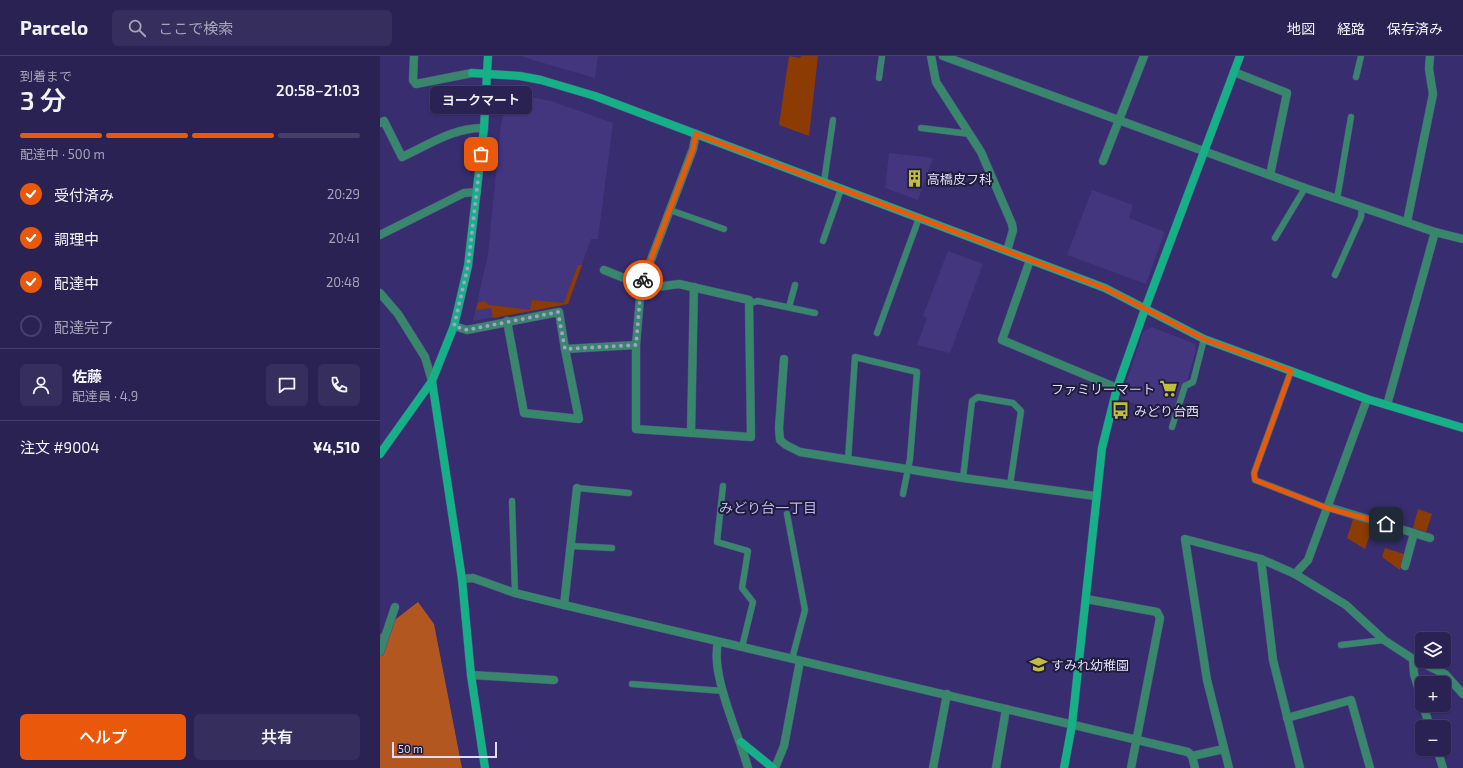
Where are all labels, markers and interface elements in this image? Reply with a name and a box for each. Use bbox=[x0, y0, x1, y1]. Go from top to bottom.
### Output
search box bbox=[112, 10, 392, 46]
text: Parcelo bbox=[20, 16, 88, 39]
icon: search bbox=[126, 17, 148, 39]
text: ここで検索 bbox=[158, 19, 233, 37]
text: 地図 bbox=[1287, 20, 1315, 37]
text: 経路 bbox=[1337, 20, 1365, 37]
text: 保存済み bbox=[1387, 20, 1443, 37]
text: 到着まで bbox=[20, 68, 72, 84]
text: 20:58–21:03 bbox=[276, 81, 360, 99]
text: 3 分 bbox=[20, 84, 66, 115]
callout: ヨークマート bbox=[430, 86, 532, 114]
text: ヨークマート bbox=[442, 92, 520, 108]
pin bbox=[464, 137, 498, 171]
icon: bag bbox=[470, 143, 492, 165]
text: 配達中 · 500 m bbox=[20, 146, 105, 162]
building icon: 高橋皮フ科 bbox=[904, 169, 924, 189]
place label: 高橋皮フ科 bbox=[927, 171, 992, 187]
icon: check bbox=[20, 183, 42, 205]
text: 受付済み bbox=[54, 186, 114, 204]
text: 20:29 bbox=[327, 186, 360, 202]
icon: check bbox=[20, 227, 42, 249]
text: 調理中 bbox=[54, 230, 99, 248]
text: 20:41 bbox=[329, 230, 360, 246]
courier bbox=[623, 260, 663, 300]
icon: bike bbox=[632, 269, 654, 291]
icon: check bbox=[20, 271, 42, 293]
text: 配達中 bbox=[54, 274, 99, 292]
text: 20:48 bbox=[326, 274, 360, 290]
text: 配達完了 bbox=[54, 318, 114, 336]
button: person bbox=[20, 364, 62, 406]
button: chat bbox=[266, 364, 308, 406]
button: phone bbox=[318, 364, 360, 406]
text: 佐藤 bbox=[72, 367, 102, 385]
supermarket icon: ファミリーマート bbox=[1158, 379, 1178, 399]
place label: ファミリーマート bbox=[1051, 381, 1155, 397]
text: 配達員 · 4.9 bbox=[72, 388, 138, 404]
bus stop icon: みどり台西 bbox=[1111, 401, 1131, 421]
place label: みどり台西 bbox=[1134, 403, 1199, 419]
text: 注文 #9004 bbox=[20, 438, 100, 456]
text: ¥4,510 bbox=[313, 438, 360, 456]
district label: みどり台一丁目 bbox=[719, 499, 817, 516]
pin bbox=[1369, 507, 1403, 541]
icon: home bbox=[1375, 513, 1397, 535]
map controls bbox=[1415, 632, 1451, 756]
button: layers bbox=[1415, 632, 1451, 668]
school or university icon: すみれ幼稚園 bbox=[1028, 655, 1048, 675]
place label: すみれ幼稚園 bbox=[1051, 657, 1129, 673]
button: + bbox=[1415, 676, 1451, 712]
button: ヘルプ bbox=[20, 714, 186, 760]
button: 共有 bbox=[194, 714, 360, 760]
button: − bbox=[1415, 720, 1451, 756]
scale bar bbox=[392, 740, 497, 759]
text: 50 m bbox=[398, 742, 423, 755]

